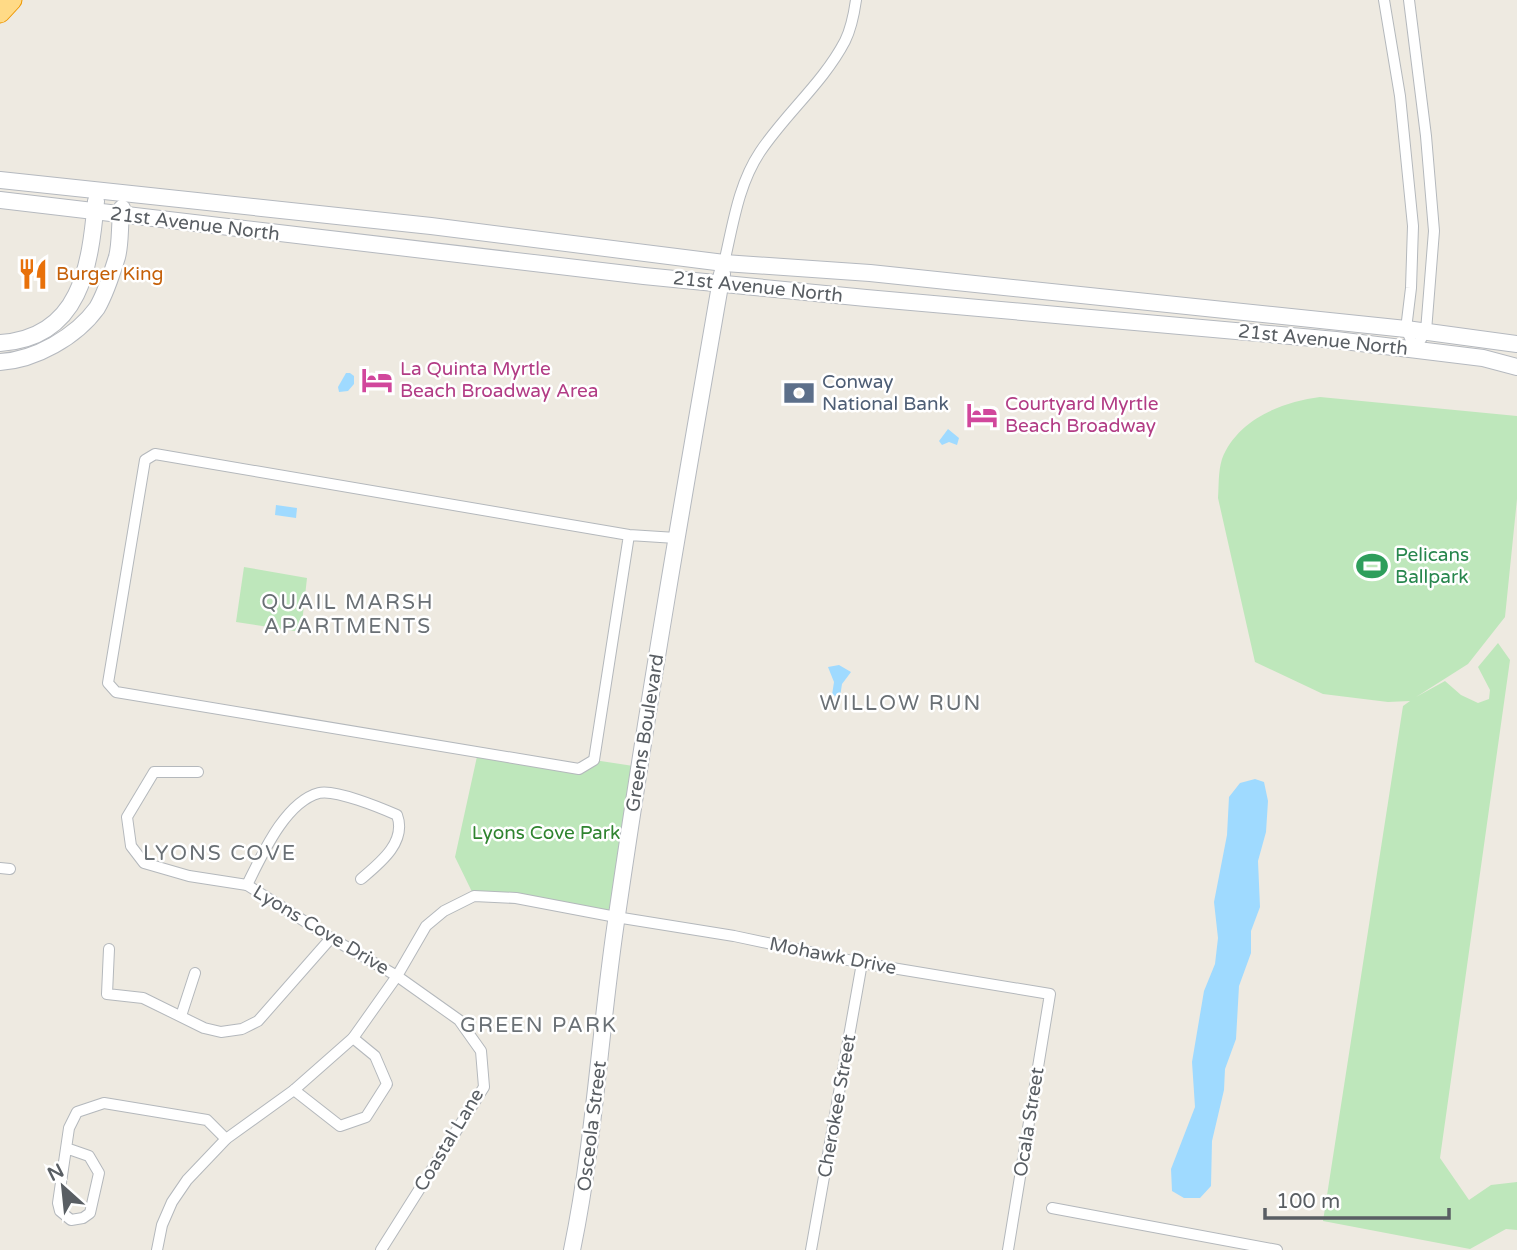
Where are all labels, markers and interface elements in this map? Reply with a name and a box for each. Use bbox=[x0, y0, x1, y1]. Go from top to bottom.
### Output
street label: 21st Avenue North bbox=[109, 203, 281, 245]
restaurant icon: Burger King bbox=[16, 257, 50, 291]
place label: Burger King bbox=[56, 263, 164, 285]
street label: 21st Avenue North bbox=[672, 267, 844, 307]
street label: 21st Avenue North bbox=[1237, 320, 1409, 360]
place label: La Quinta Myrtle Beach Broadway Area bbox=[400, 358, 598, 402]
hotel icon: La Quinta Myrtle Beach Broadway Area bbox=[360, 363, 394, 397]
place label: Conway National Bank bbox=[822, 371, 949, 415]
bank icon: Conway National Bank bbox=[782, 376, 816, 410]
place label: Courtyard Myrtle Beach Broadway bbox=[1005, 393, 1159, 437]
hotel icon: Courtyard Myrtle Beach Broadway bbox=[965, 398, 999, 432]
place label: Pelicans Ballpark bbox=[1395, 544, 1469, 588]
sports icon: Pelicans Ballpark bbox=[1355, 549, 1389, 583]
district label: QUAIL MARSH APARTMENTS bbox=[261, 590, 435, 639]
street label: Greens Boulevard bbox=[622, 652, 668, 814]
district label: WILLOW RUN bbox=[820, 691, 982, 716]
park label: Lyons Cove Park bbox=[472, 822, 620, 844]
district label: LYONS COVE bbox=[143, 841, 297, 866]
street label: Lyons Cove Drive bbox=[249, 881, 393, 979]
street label: Mohawk Drive bbox=[768, 933, 898, 979]
district label: GREEN PARK bbox=[460, 1013, 618, 1038]
street label: Cherokee Street bbox=[814, 1033, 860, 1179]
street label: Osceola Street bbox=[573, 1059, 611, 1193]
street label: Ocala Street bbox=[1009, 1066, 1049, 1178]
street label: Coastal Lane bbox=[410, 1085, 488, 1195]
north arrow bbox=[28, 1152, 98, 1222]
text: N bbox=[44, 1159, 68, 1186]
scale bar bbox=[1265, 1176, 1449, 1220]
text: 100 m bbox=[1276, 1189, 1340, 1214]

